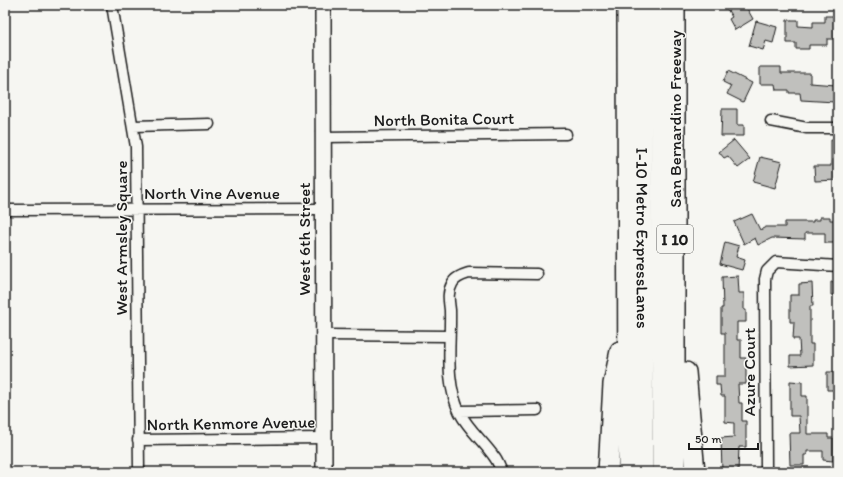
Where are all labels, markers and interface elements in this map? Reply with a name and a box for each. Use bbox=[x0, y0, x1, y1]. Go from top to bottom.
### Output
street label: San Bernardino Freeway bbox=[665, 30, 685, 208]
street label: North Bonita Court bbox=[374, 108, 514, 130]
street label: I-10 Metro ExpressLanes bbox=[632, 147, 653, 329]
street label: West Armsley Square bbox=[111, 160, 131, 316]
street label: West 6th Street bbox=[294, 182, 314, 296]
street label: North Vine Avenue bbox=[144, 183, 280, 203]
road number: I 10 bbox=[657, 225, 693, 253]
street label: Azure Court bbox=[739, 328, 759, 416]
street label: North Kenmore Avenue bbox=[146, 412, 316, 434]
scale bar bbox=[689, 425, 758, 451]
text: 50 m bbox=[695, 432, 721, 446]

